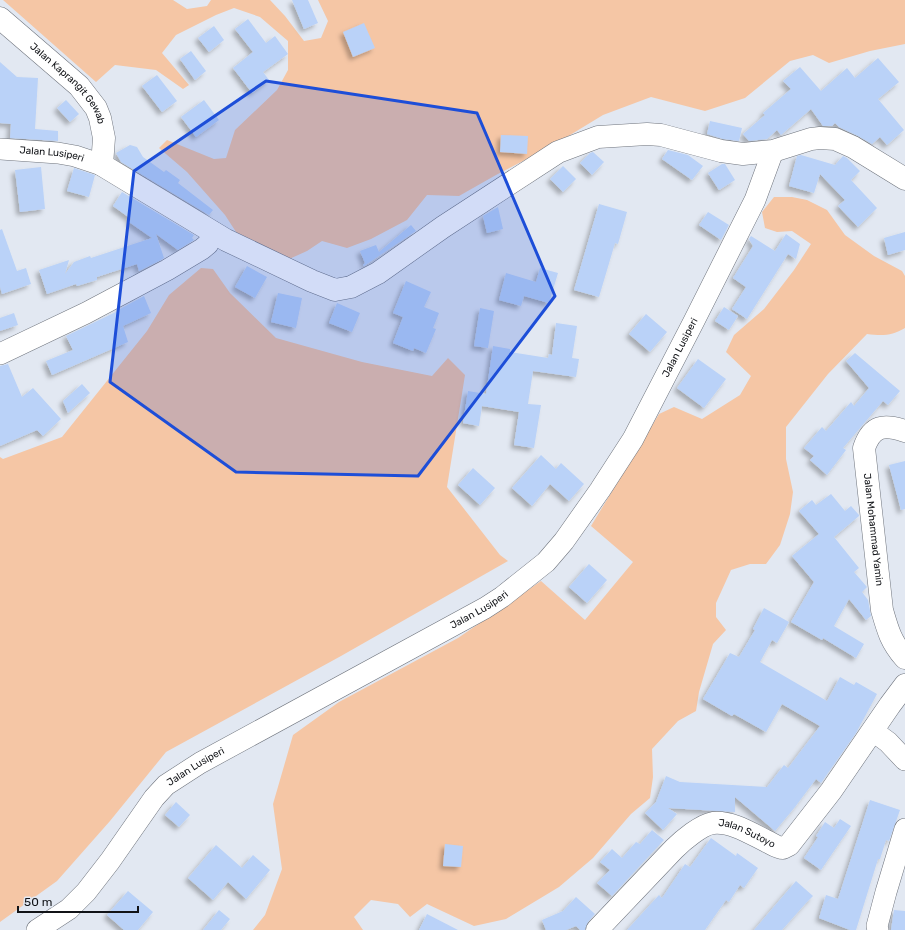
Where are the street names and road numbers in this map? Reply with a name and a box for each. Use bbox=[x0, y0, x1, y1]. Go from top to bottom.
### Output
street label: Jalan Kaprangit Gewab bbox=[27, 40, 107, 125]
street label: Jalan Lusiperi bbox=[19, 144, 86, 165]
street label: Jalan Lusiperi bbox=[660, 316, 700, 379]
street label: Jalan Mohammad Yamin bbox=[861, 472, 885, 587]
street label: Jalan Lusiperi bbox=[448, 588, 511, 632]
street label: Jalan Lusiperi bbox=[165, 745, 227, 789]
street label: Jalan Sutoyo bbox=[718, 817, 778, 851]

